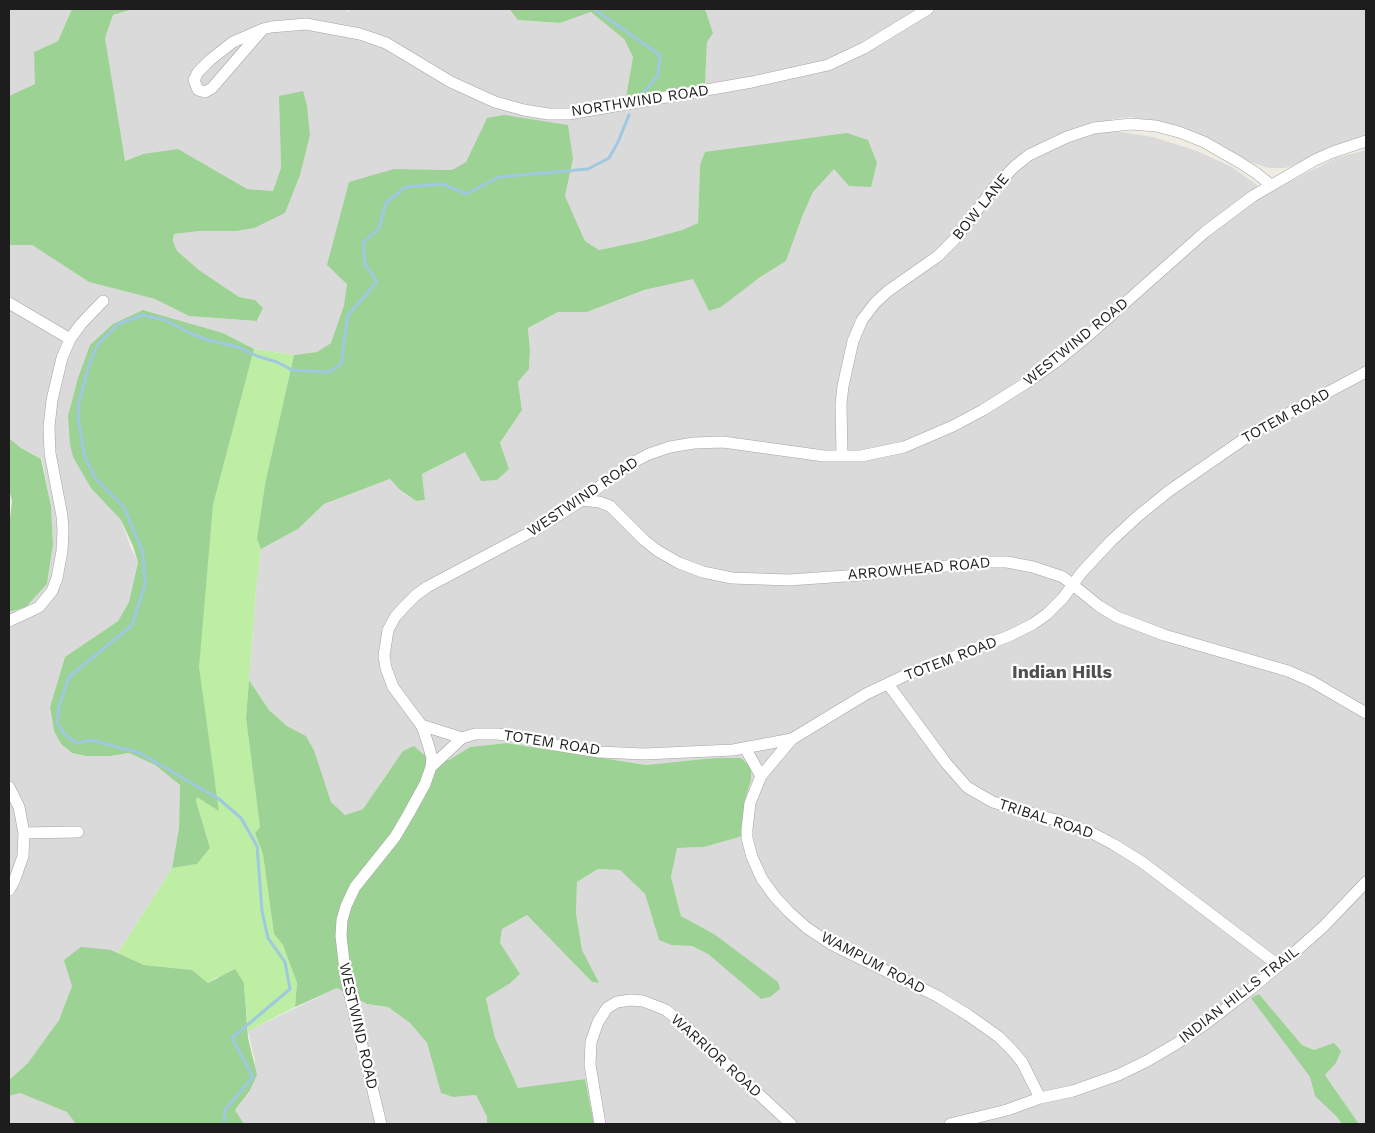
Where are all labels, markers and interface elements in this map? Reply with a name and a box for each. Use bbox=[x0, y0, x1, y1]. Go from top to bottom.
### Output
street label: NORTHWIND ROAD bbox=[570, 81, 710, 121]
street label: BOW LANE bbox=[949, 170, 1013, 244]
street label: WESTWIND ROAD bbox=[1020, 294, 1132, 390]
street label: TOTEM ROAD bbox=[1239, 384, 1333, 448]
street label: WESTWIND ROAD bbox=[524, 453, 642, 541]
street label: ARROWHEAD ROAD bbox=[847, 554, 991, 584]
street label: TOTEM ROAD bbox=[902, 633, 1000, 685]
district label: Indian Hills bbox=[1012, 662, 1112, 684]
street label: TOTEM ROAD bbox=[502, 726, 602, 760]
street label: TRIBAL ROAD bbox=[996, 795, 1096, 843]
street label: WAMPUM ROAD bbox=[818, 928, 928, 998]
street label: INDIAN HILLS TRAIL bbox=[1175, 943, 1303, 1047]
street label: WESTWIND ROAD bbox=[335, 961, 381, 1091]
street label: WARRIOR ROAD bbox=[667, 1011, 765, 1101]

